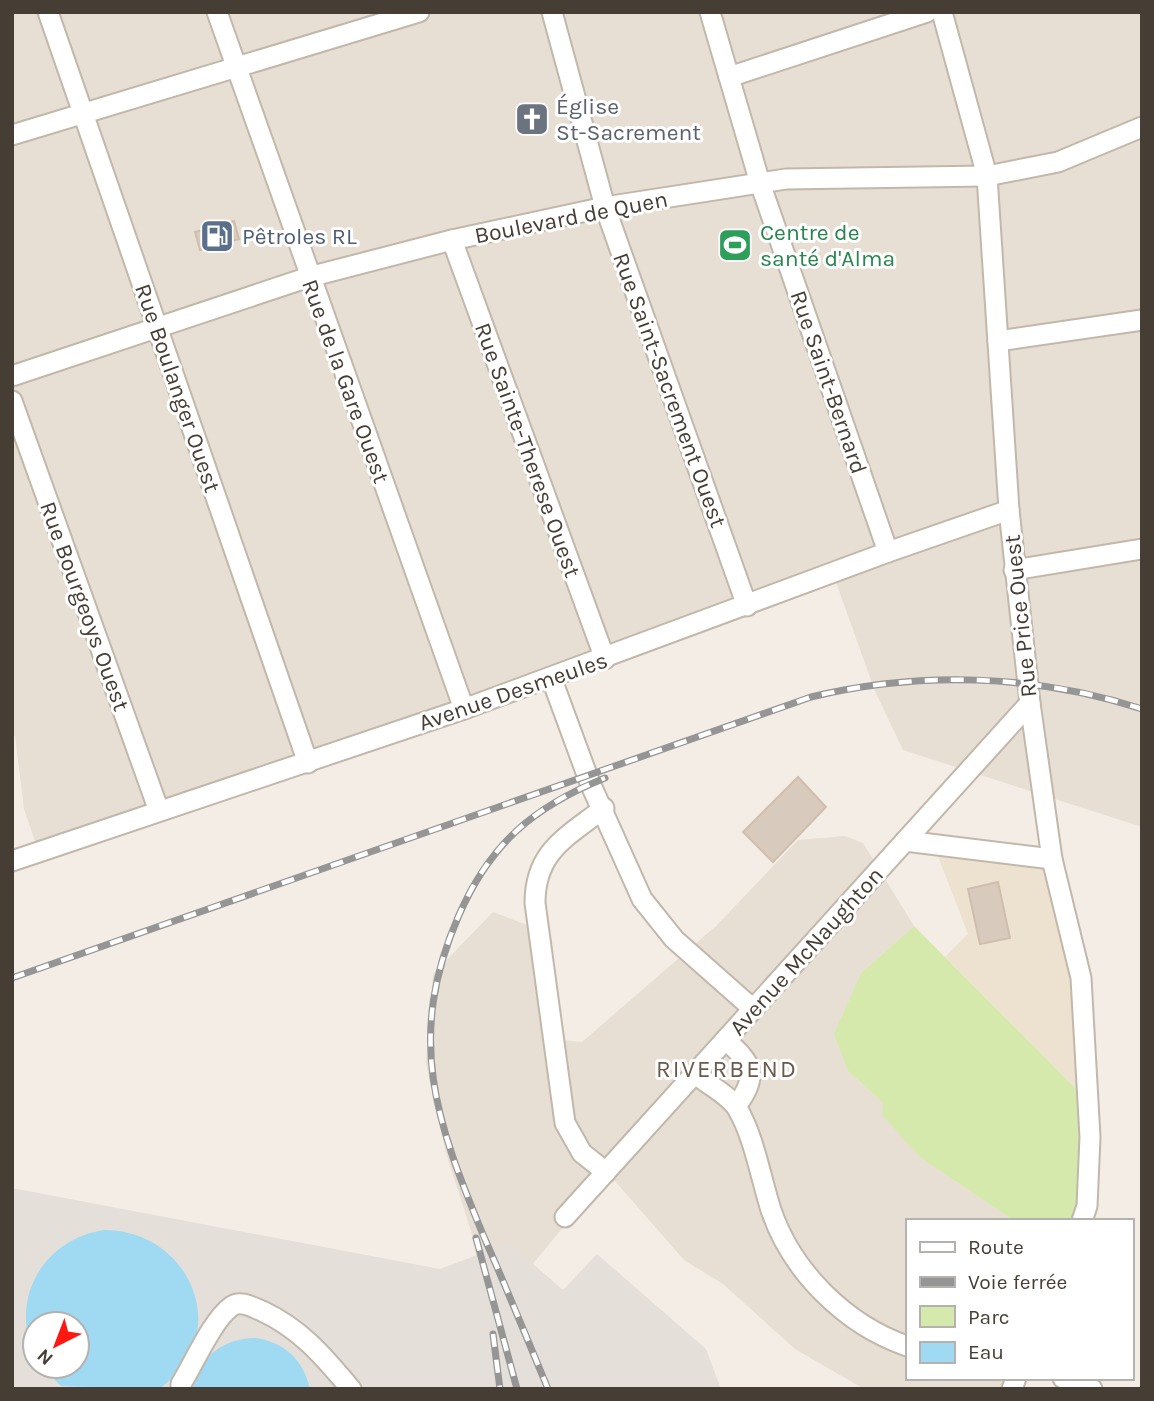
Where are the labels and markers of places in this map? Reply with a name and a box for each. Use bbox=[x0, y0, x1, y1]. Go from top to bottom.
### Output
place label: Église St-Sacrement bbox=[556, 93, 701, 146]
church icon: Église St-Sacrement bbox=[513, 100, 551, 138]
fuel station icon: Pêtroles RL bbox=[198, 217, 236, 255]
place label: Centre de santé d'Alma bbox=[760, 219, 895, 272]
place label: Pêtroles RL bbox=[242, 223, 357, 250]
sports icon: Centre de santé d'Alma bbox=[716, 226, 754, 264]

